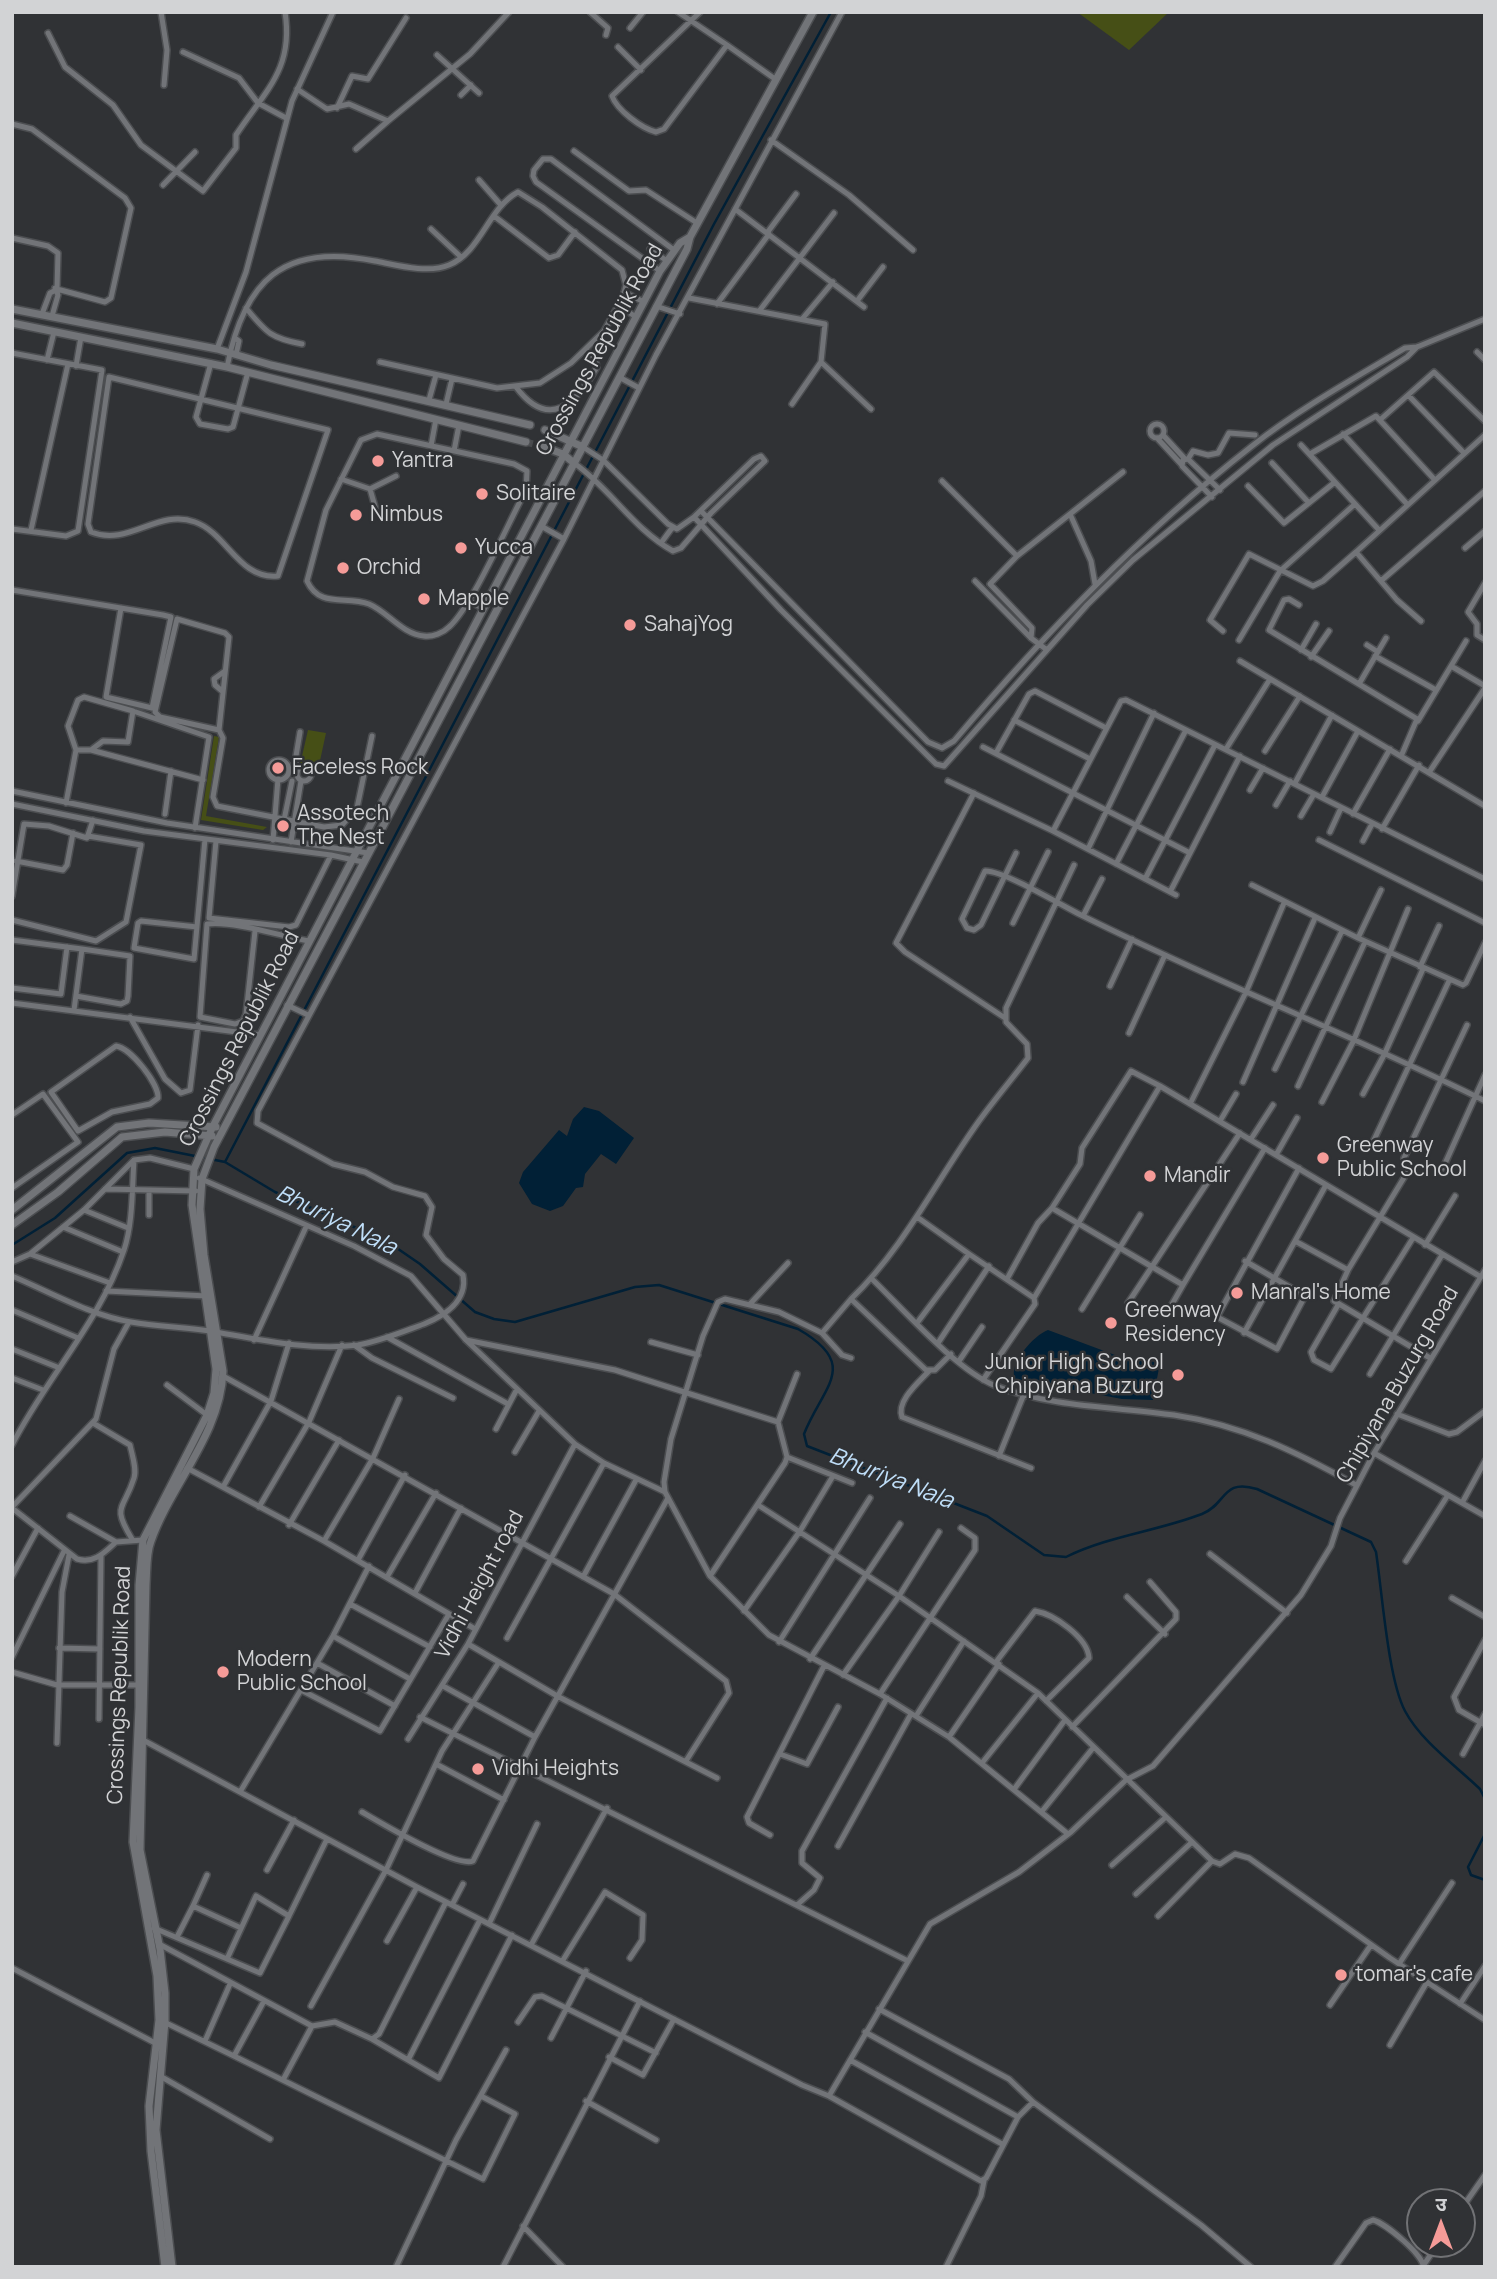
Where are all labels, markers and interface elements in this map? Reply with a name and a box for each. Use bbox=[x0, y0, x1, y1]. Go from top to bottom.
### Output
street label: Crossings Republik Road bbox=[531, 240, 669, 460]
place label: Yantra bbox=[392, 448, 453, 474]
marker: Yantra bbox=[370, 453, 386, 469]
place label: Solitaire bbox=[496, 481, 576, 507]
marker: Solitaire bbox=[474, 486, 490, 502]
place label: Nimbus bbox=[370, 502, 443, 528]
marker: Nimbus bbox=[348, 507, 364, 523]
place label: Yucca bbox=[475, 535, 533, 561]
marker: Yucca bbox=[453, 540, 469, 556]
place label: Orchid bbox=[357, 555, 421, 581]
marker: Orchid bbox=[335, 560, 351, 576]
place label: Mapple bbox=[438, 586, 509, 612]
marker: Mapple bbox=[416, 591, 432, 607]
place label: SahajYog bbox=[644, 612, 733, 638]
marker: SahajYog bbox=[622, 617, 638, 633]
place label: Faceless Rock bbox=[292, 755, 429, 781]
marker: Faceless Rock bbox=[270, 760, 286, 776]
place label: Assotech The Nest bbox=[297, 801, 389, 851]
marker: Assotech The Nest bbox=[275, 818, 291, 834]
street label: Crossings Republik Road bbox=[175, 927, 305, 1151]
place label: Greenway Public School bbox=[1337, 1133, 1467, 1183]
marker: Greenway Public School bbox=[1315, 1150, 1331, 1166]
place label: Mandir bbox=[1164, 1163, 1231, 1189]
marker: Mandir bbox=[1142, 1168, 1158, 1184]
water label: Bhuriya Nala bbox=[271, 1180, 401, 1262]
place label: Manral's Home bbox=[1251, 1280, 1391, 1306]
street label: Chipiyana Buzurg Road bbox=[1331, 1282, 1465, 1488]
marker: Manral's Home bbox=[1229, 1285, 1245, 1301]
place label: Greenway Residency bbox=[1125, 1298, 1226, 1348]
marker: Greenway Residency bbox=[1103, 1315, 1119, 1331]
place label: Junior High School Chipiyana Buzurg bbox=[985, 1350, 1164, 1400]
marker: Junior High School Chipiyana Buzurg bbox=[1170, 1367, 1186, 1383]
water label: Bhuriya Nala bbox=[825, 1443, 957, 1515]
street label: Vidhi Height road bbox=[430, 1507, 530, 1663]
street label: Crossings Republik Road bbox=[103, 1565, 137, 1805]
place label: Modern Public School bbox=[237, 1647, 367, 1697]
marker: Modern Public School bbox=[215, 1664, 231, 1680]
place label: Vidhi Heights bbox=[492, 1756, 619, 1782]
marker: Vidhi Heights bbox=[470, 1761, 486, 1777]
place label: tomar's cafe bbox=[1355, 1962, 1473, 1988]
marker: tomar's cafe bbox=[1333, 1967, 1349, 1983]
north arrow bbox=[1406, 2188, 1476, 2258]
text: उ bbox=[1435, 2191, 1447, 2217]

